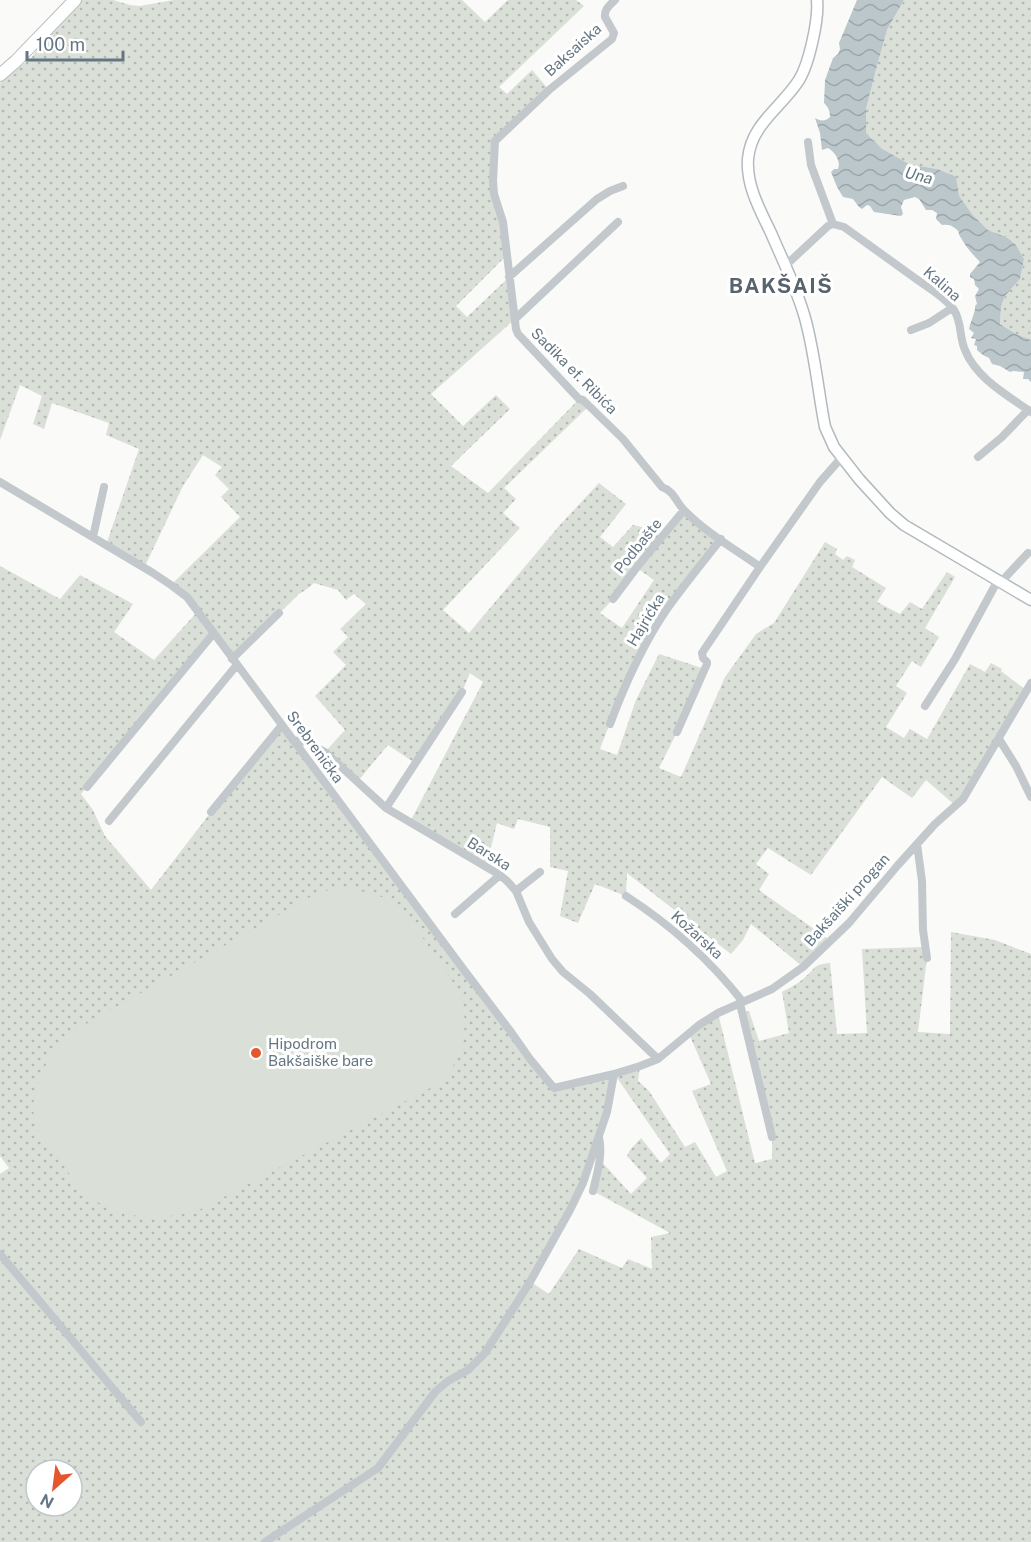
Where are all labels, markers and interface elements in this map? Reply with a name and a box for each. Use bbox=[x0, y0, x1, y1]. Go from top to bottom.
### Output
street label: Baksaiska bbox=[541, 20, 604, 79]
scale bar bbox=[27, 24, 123, 62]
text: 100 m bbox=[36, 34, 85, 55]
water label: Una bbox=[903, 163, 935, 188]
street label: Kalina bbox=[920, 263, 964, 304]
district label: BAKŠAIŠ bbox=[729, 273, 833, 298]
street label: Sadika ef. Ribića bbox=[528, 324, 621, 417]
street label: Podbašte bbox=[610, 515, 665, 577]
street label: Hajrićka bbox=[623, 590, 668, 649]
street label: Srebrenička bbox=[284, 708, 347, 786]
street label: Barska bbox=[464, 834, 514, 874]
street label: Bakšaiški progan bbox=[801, 850, 893, 949]
street label: Kožarska bbox=[668, 907, 727, 962]
place label: Hipodrom Bakšaiške bare bbox=[268, 1035, 373, 1069]
marker: Hipodrom Bakšaiške bare bbox=[249, 1046, 263, 1060]
north arrow bbox=[24, 1458, 84, 1518]
text: N bbox=[37, 1489, 57, 1512]

